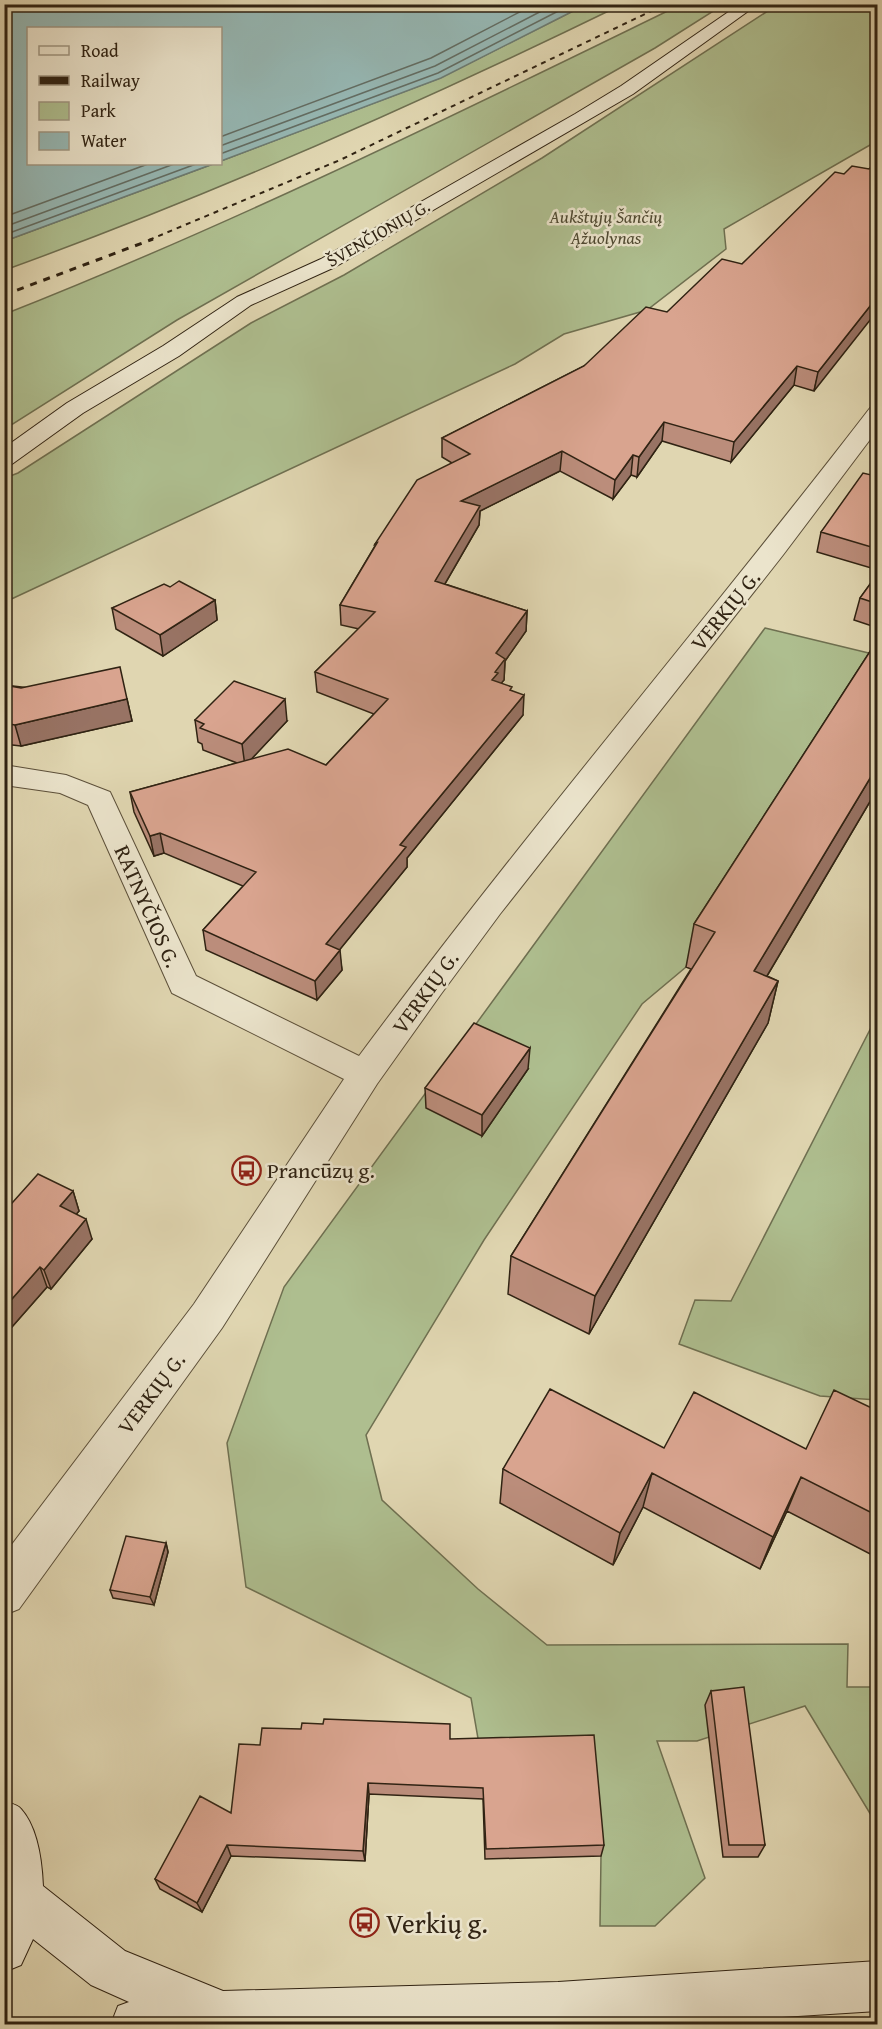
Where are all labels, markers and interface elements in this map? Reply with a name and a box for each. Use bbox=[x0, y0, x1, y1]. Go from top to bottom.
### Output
legend bbox=[27, 27, 222, 165]
text: Road bbox=[81, 37, 119, 64]
text: Railway bbox=[81, 67, 140, 94]
text: Park bbox=[81, 97, 117, 124]
text: Water bbox=[81, 127, 127, 154]
street label: ŠVENČIONIŲ G. bbox=[321, 192, 435, 274]
park label: Aukštųjų Šančių Ąžuolynas bbox=[549, 203, 663, 251]
street label: VERKIŲ G. bbox=[682, 563, 768, 657]
street label: RATNYČIOS G. bbox=[107, 840, 189, 972]
street label: VERKIŲ G. bbox=[384, 944, 466, 1040]
bus stop icon: Prancūzų g. bbox=[230, 1154, 262, 1186]
place label: Prancūzų g. bbox=[267, 1154, 375, 1186]
street label: VERKIŲ G. bbox=[109, 1345, 193, 1441]
place label: Verkių g. bbox=[386, 1903, 488, 1943]
bus stop icon: Verkių g. bbox=[349, 1907, 381, 1939]

